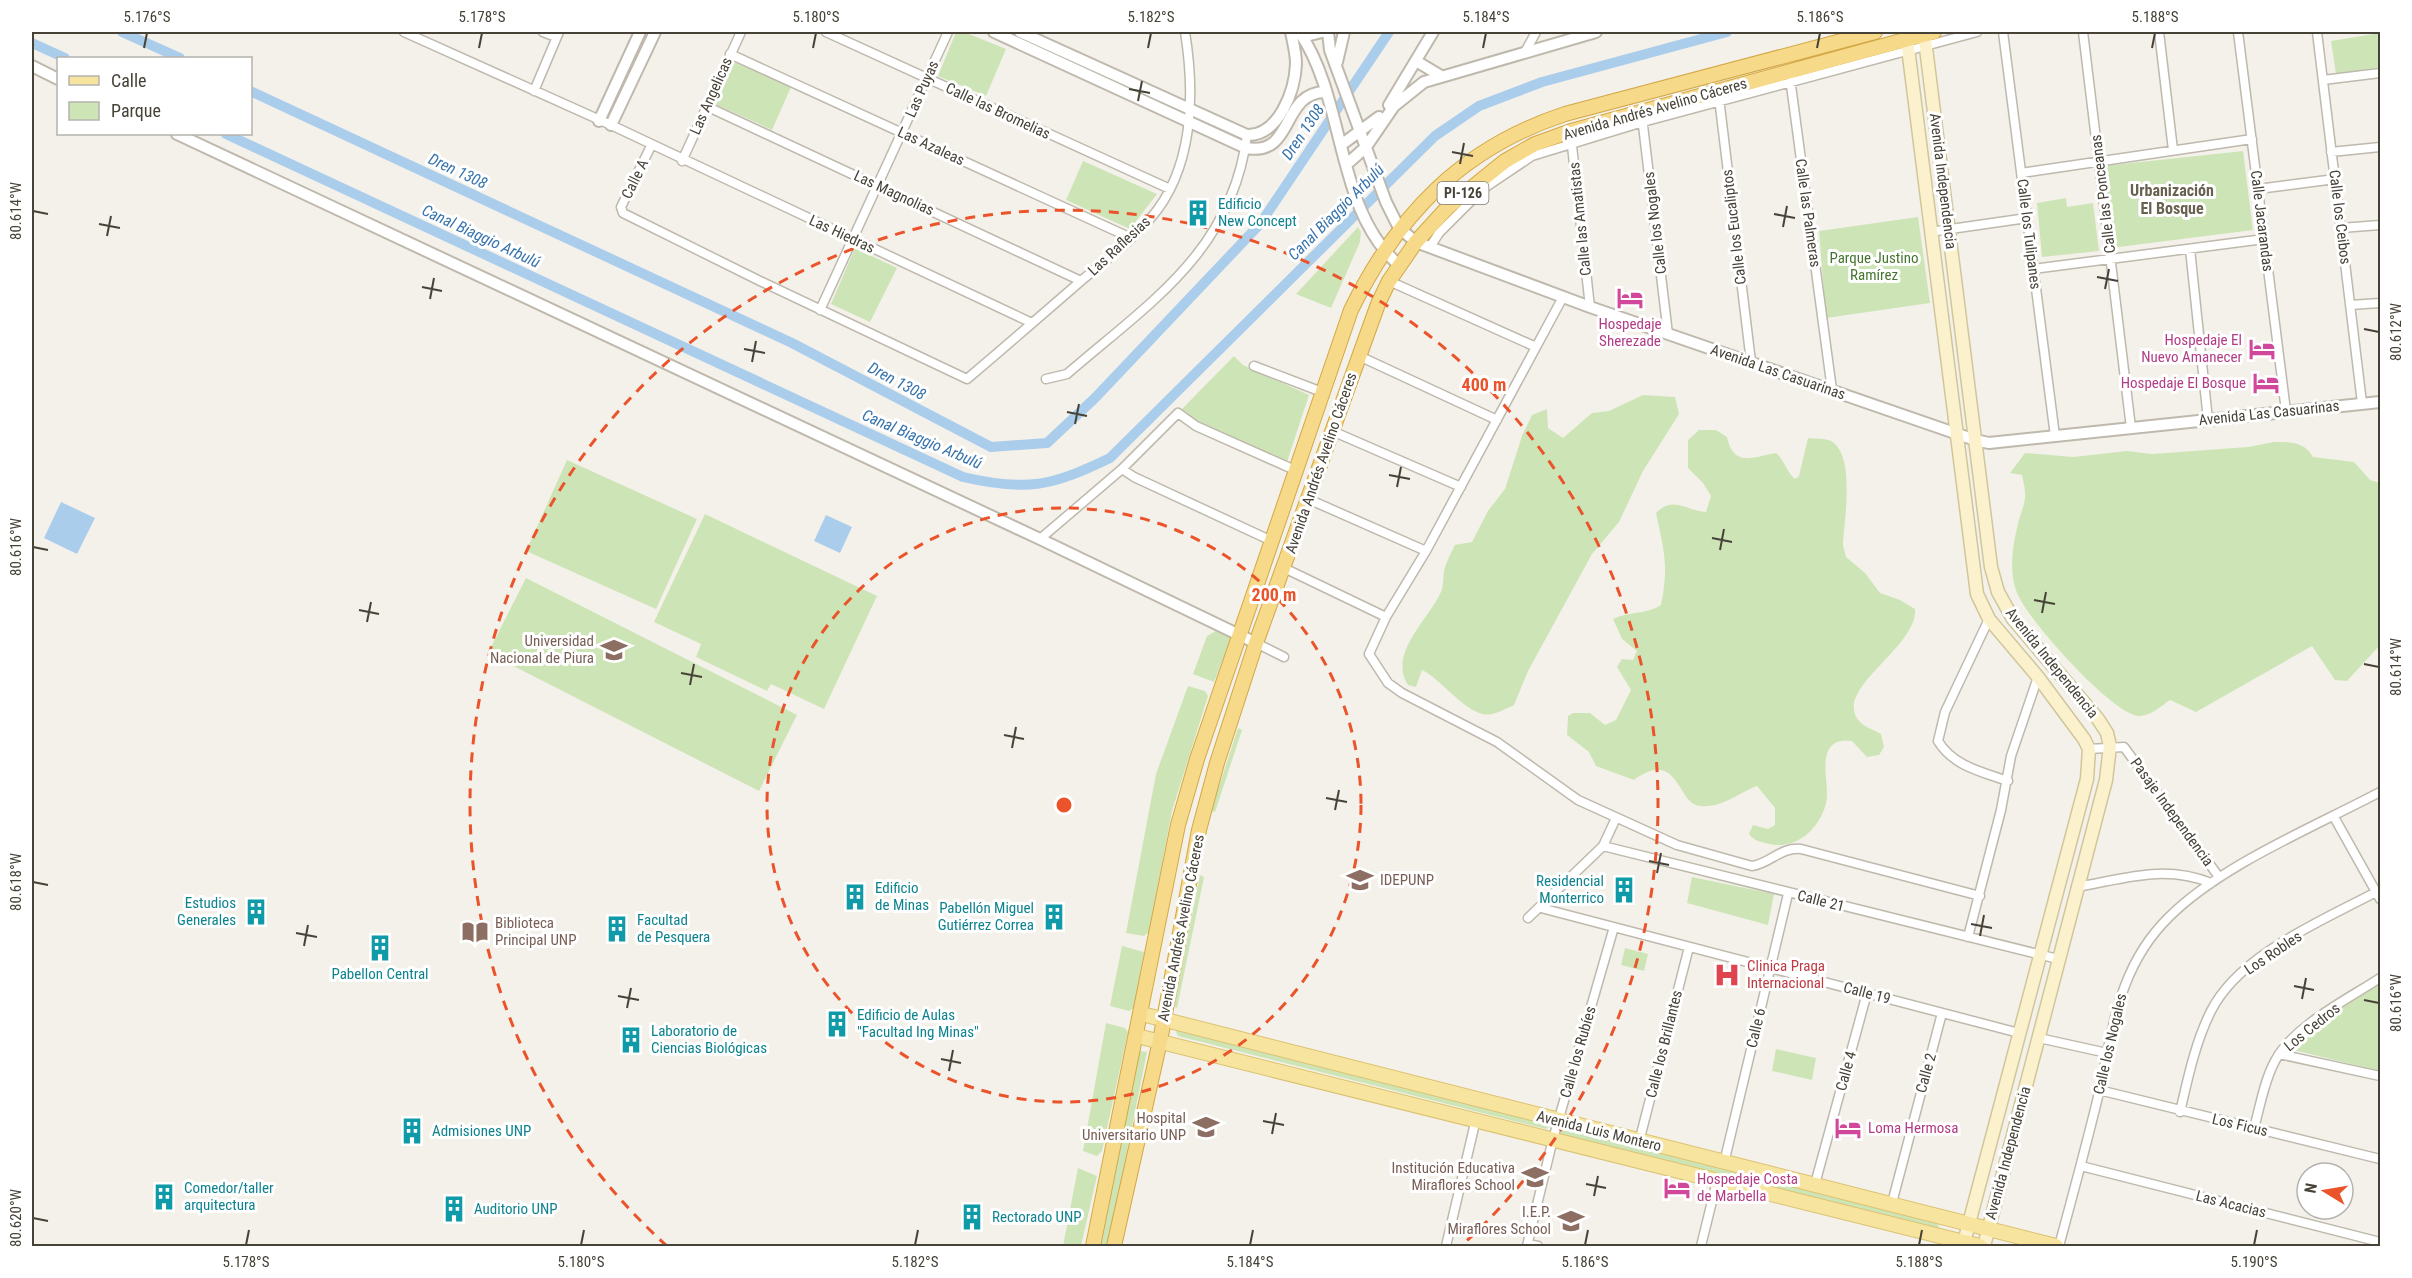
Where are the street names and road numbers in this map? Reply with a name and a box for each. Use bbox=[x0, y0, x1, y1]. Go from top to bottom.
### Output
street label: Las Angelicas bbox=[686, 54, 736, 137]
street label: Las Puyas bbox=[902, 58, 943, 120]
street label: Avenida Andrés Avelino Cáceres bbox=[1561, 74, 1749, 144]
street label: Calle las Bromelias bbox=[943, 79, 1053, 143]
street label: Avenida Independencia bbox=[1926, 112, 1960, 250]
street label: Las Azaleas bbox=[895, 123, 967, 169]
street label: Calle las Ponceanas bbox=[2087, 133, 2119, 254]
street label: Calle A bbox=[618, 156, 652, 202]
street label: Calle las Palmeras bbox=[1791, 158, 1825, 269]
street label: Calle las Amatistas bbox=[1565, 161, 1595, 277]
street label: Las Magnolias bbox=[851, 167, 937, 219]
street label: Calle los Eucaliptos bbox=[1718, 168, 1750, 286]
street label: Calle Jacarandas bbox=[2247, 169, 2277, 273]
street label: Calle los Ceibos bbox=[2325, 169, 2355, 265]
street label: Calle los Nogales bbox=[1640, 171, 1670, 275]
street label: Calle los Tulipanes bbox=[2013, 178, 2045, 290]
road number: PI-126 bbox=[1438, 182, 1488, 204]
street label: Las Hiedras bbox=[806, 211, 878, 257]
street label: Las Raflesias bbox=[1084, 212, 1154, 279]
street label: Avenida Las Casuarinas bbox=[1708, 340, 1848, 404]
street label: Avenida Andrés Avelino Cáceres bbox=[1282, 370, 1361, 556]
street label: Avenida Las Casuarinas bbox=[2198, 397, 2340, 429]
street label: Avenida Independencia bbox=[2002, 604, 2102, 722]
street label: Pasaje Independencia bbox=[2127, 754, 2217, 870]
street label: Avenida Andrés Avelino Cáceres bbox=[1154, 833, 1208, 1023]
street label: Calle 21 bbox=[1796, 886, 1846, 916]
street label: Los Robles bbox=[2241, 927, 2305, 979]
street label: Calle 19 bbox=[1842, 978, 1892, 1008]
street label: Calle los Brillantes bbox=[1642, 988, 1686, 1100]
street label: Calle los Nogales bbox=[2090, 992, 2130, 1096]
street label: Los Cedros bbox=[2280, 999, 2344, 1055]
street label: Calle los Rubíes bbox=[1556, 1004, 1600, 1100]
street label: Calle 6 bbox=[1743, 1006, 1769, 1050]
street label: Calle 4 bbox=[1832, 1049, 1860, 1093]
street label: Calle 2 bbox=[1912, 1051, 1940, 1095]
street label: Avenida Independencia bbox=[1982, 1085, 2034, 1221]
street label: Avenida Luis Montero bbox=[1535, 1107, 1663, 1155]
street label: Los Ficus bbox=[2210, 1110, 2270, 1140]
street label: Las Acacias bbox=[2194, 1187, 2268, 1221]

